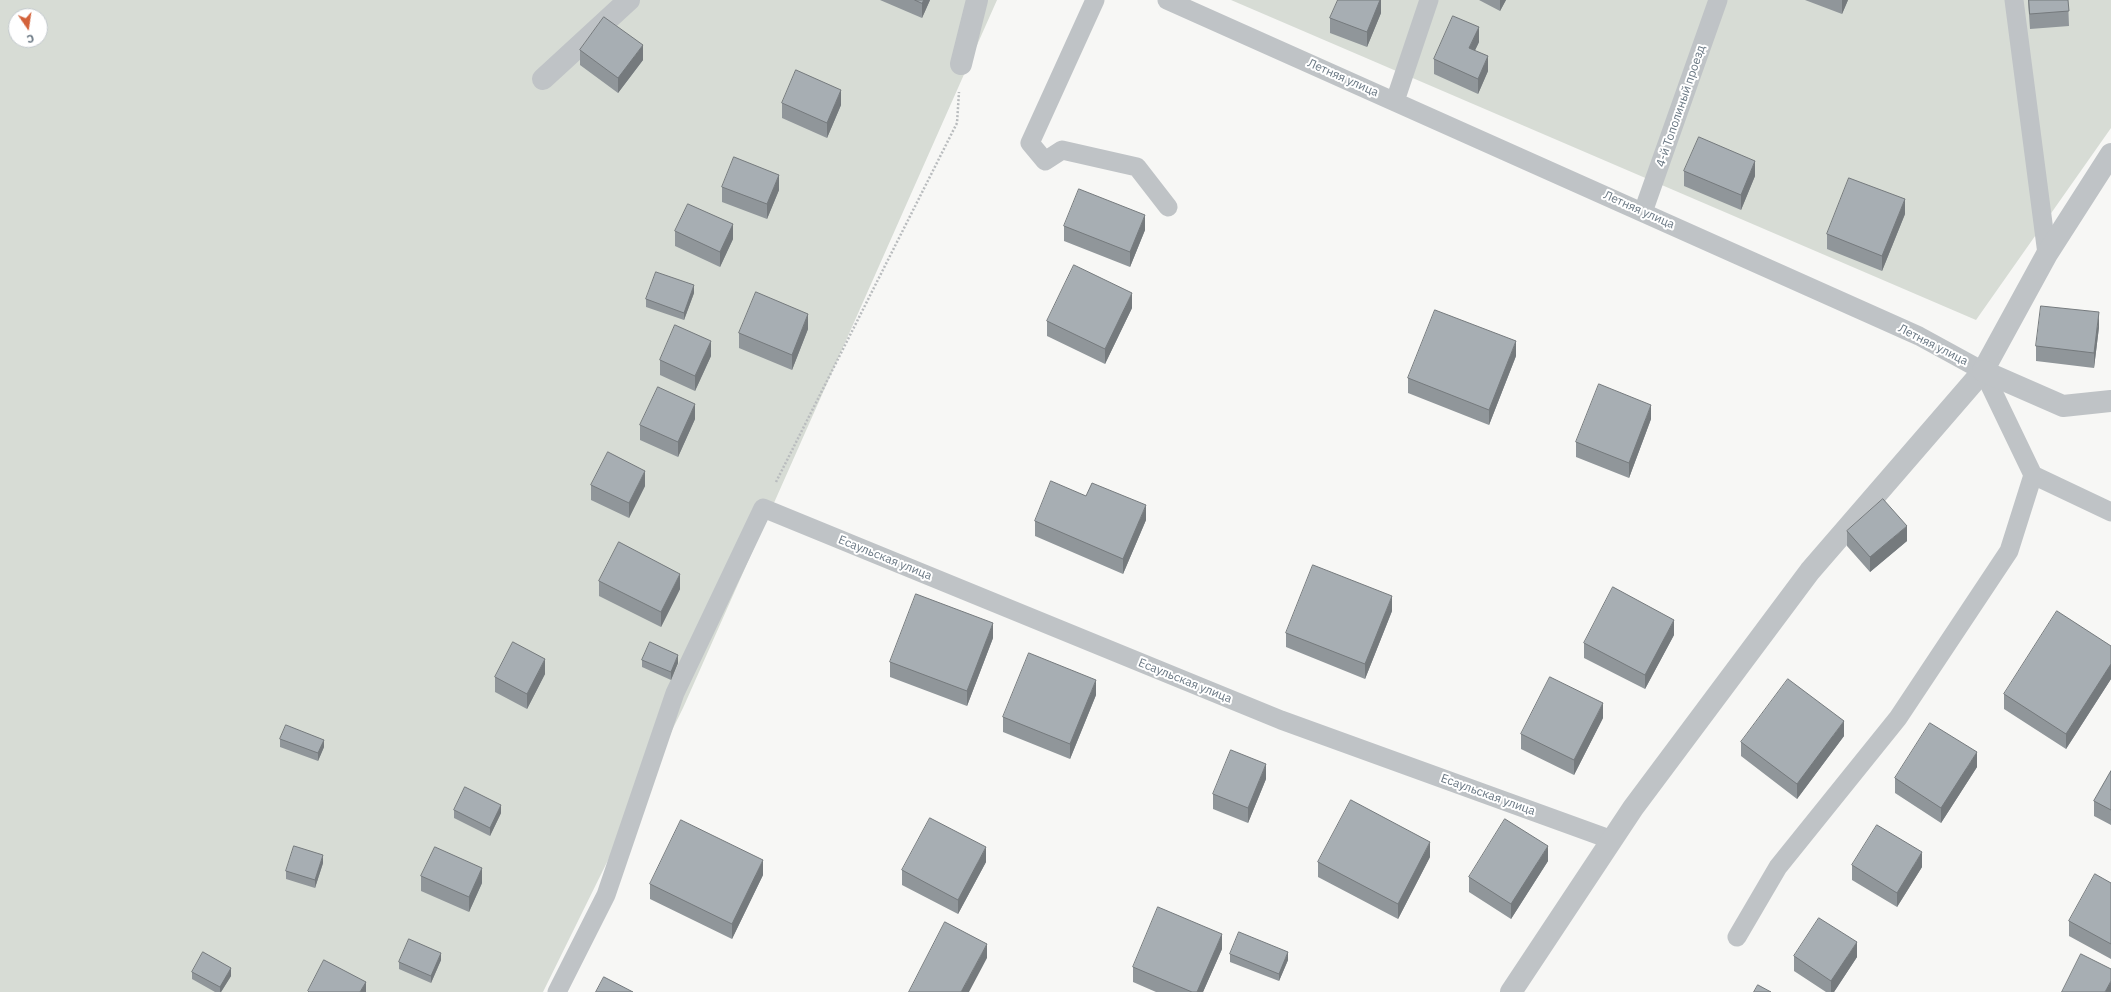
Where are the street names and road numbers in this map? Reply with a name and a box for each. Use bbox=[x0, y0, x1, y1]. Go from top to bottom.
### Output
street label: 4-й Тополиный проезд bbox=[1653, 43, 1709, 169]
street label: Летняя улица bbox=[1305, 56, 1381, 100]
street label: Летняя улица bbox=[1601, 188, 1677, 232]
street label: Летняя улица bbox=[1896, 321, 1970, 369]
street label: Есаульская улица bbox=[836, 533, 934, 583]
street label: Есаульская улица bbox=[1136, 656, 1234, 706]
street label: Есаульская улица bbox=[1439, 771, 1537, 819]

